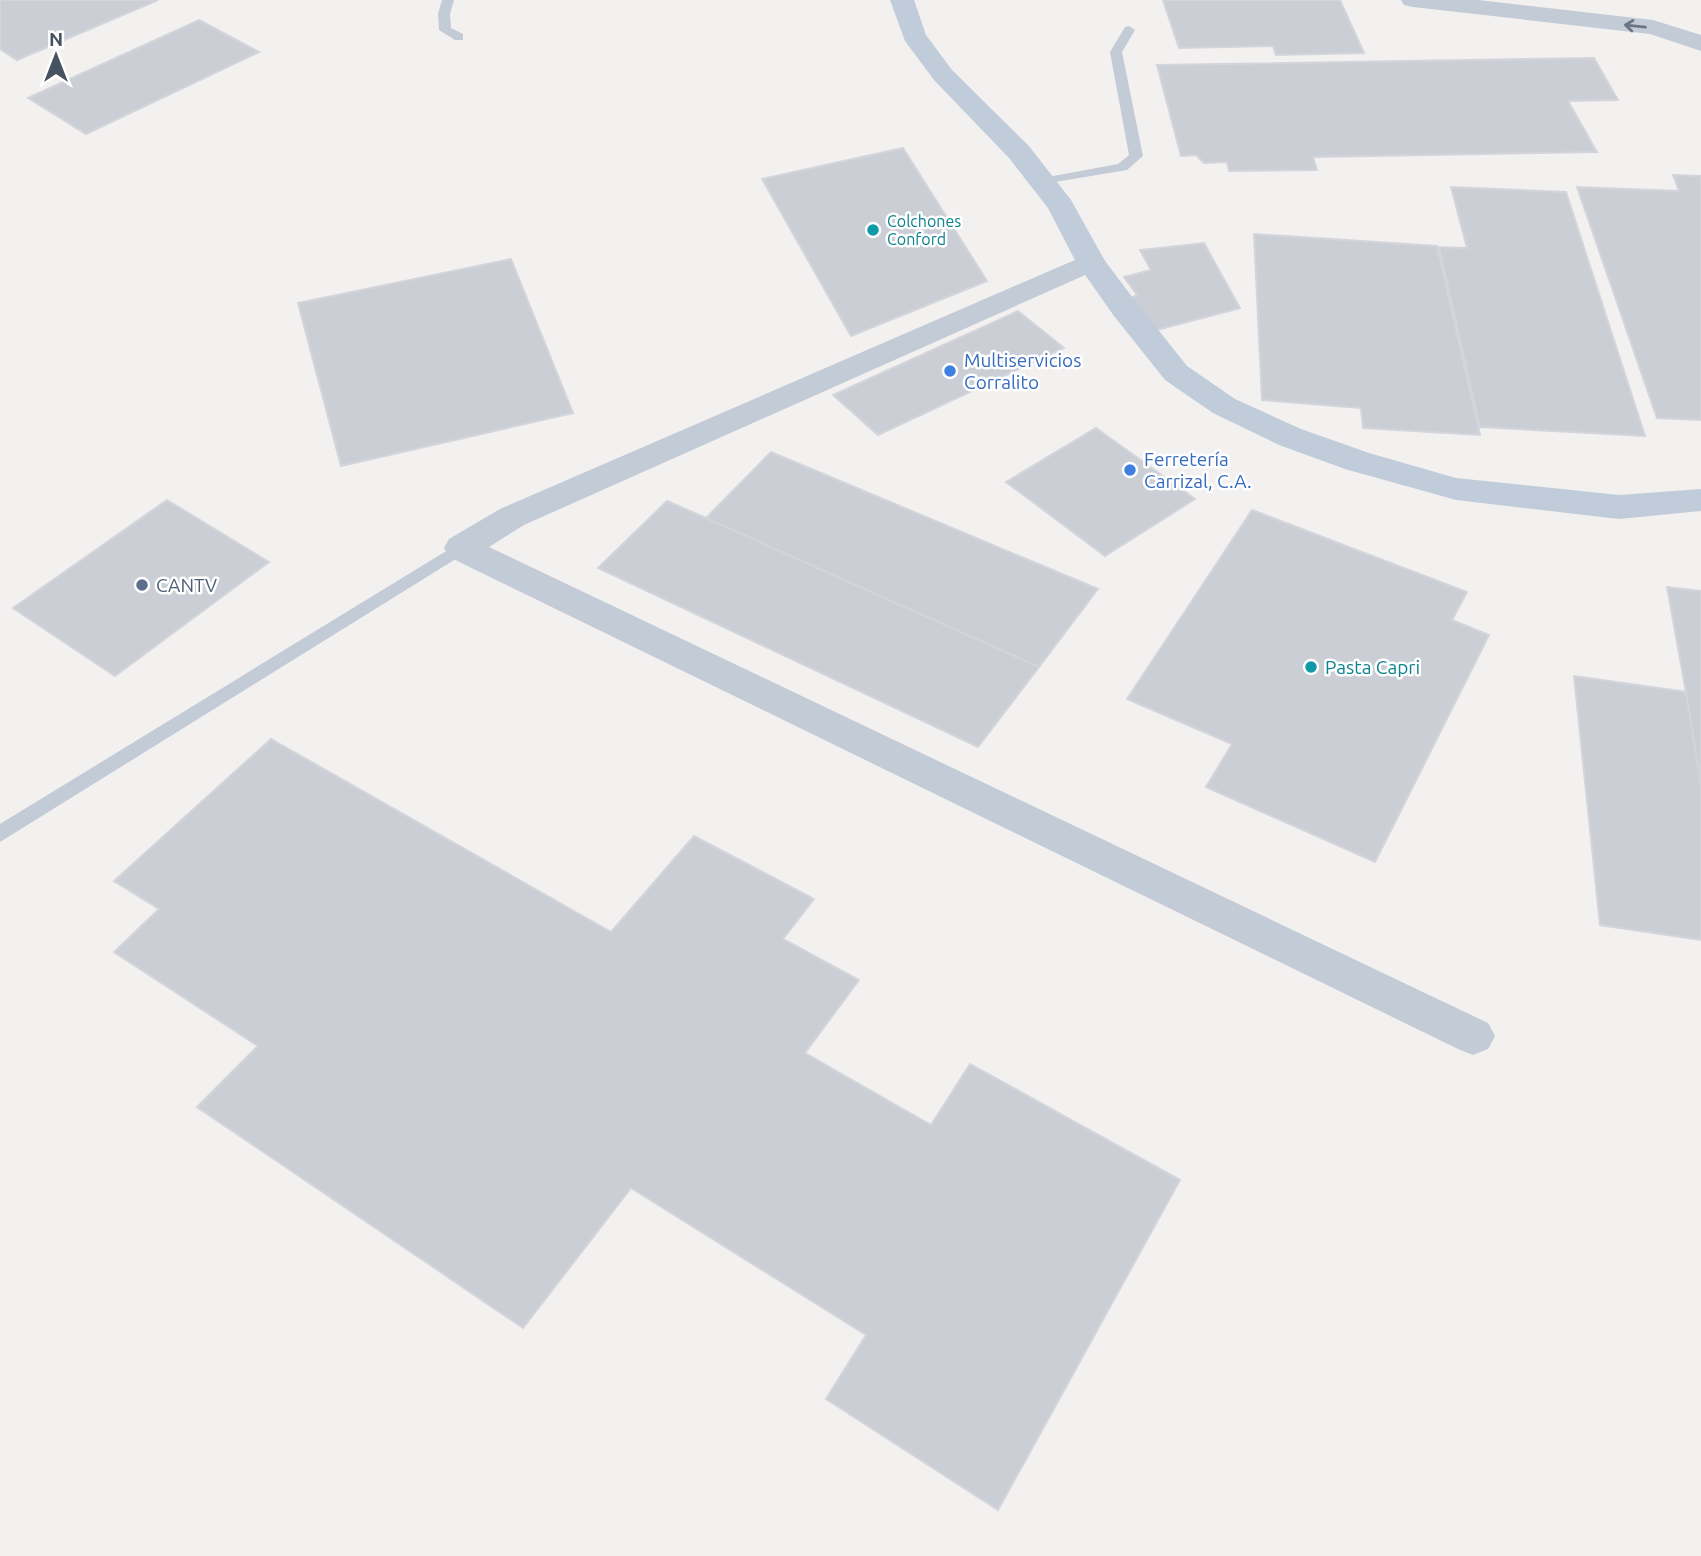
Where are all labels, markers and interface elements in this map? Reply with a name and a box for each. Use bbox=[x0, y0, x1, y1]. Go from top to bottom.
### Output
one-way arrow bbox=[1624, 19, 1647, 32]
north arrow bbox=[21, 21, 91, 91]
text: N bbox=[49, 28, 63, 50]
place label: Colchones Conford bbox=[887, 212, 961, 248]
marker: Colchones Conford bbox=[865, 222, 881, 238]
place label: Multiservicios Corralito bbox=[964, 349, 1081, 393]
marker: Multiservicios Corralito bbox=[942, 363, 958, 379]
place label: Ferretería Carrizal, C.A. bbox=[1144, 448, 1252, 492]
marker: Ferretería Carrizal, C.A. bbox=[1122, 462, 1138, 478]
place label: CANTV bbox=[156, 574, 217, 596]
marker: CANTV bbox=[134, 577, 150, 593]
place label: Pasta Capri bbox=[1325, 656, 1420, 678]
marker: Pasta Capri bbox=[1303, 659, 1319, 675]

